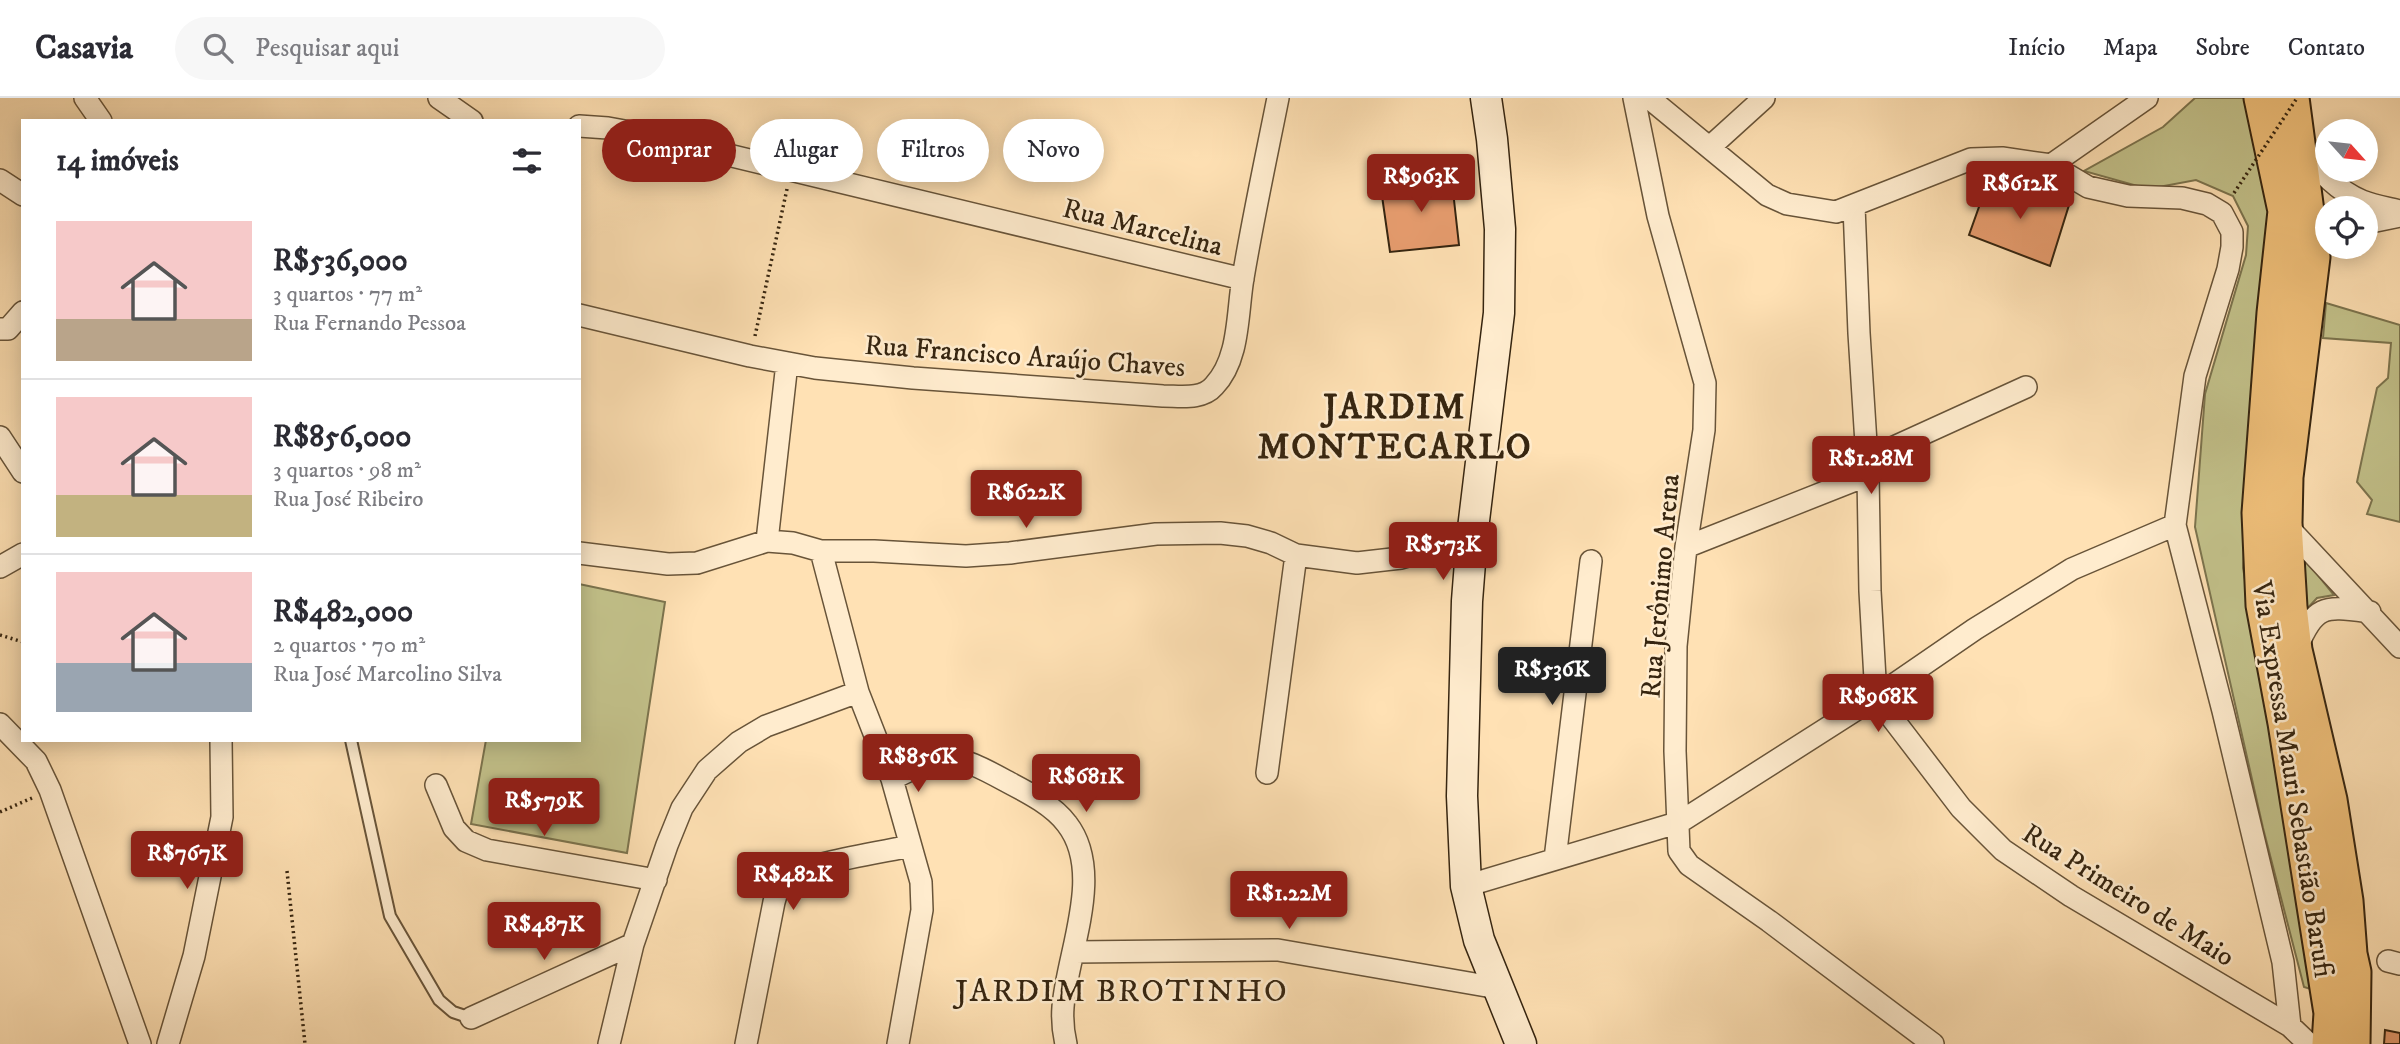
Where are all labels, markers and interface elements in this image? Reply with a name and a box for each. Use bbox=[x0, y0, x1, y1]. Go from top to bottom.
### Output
search box bbox=[175, 17, 665, 80]
text: Casavia bbox=[35, 28, 133, 69]
icon: search bbox=[199, 29, 237, 67]
text: Pesquisar aqui bbox=[255, 32, 399, 65]
text: Início bbox=[2008, 33, 2065, 63]
text: Mapa bbox=[2103, 33, 2157, 63]
text: Sobre bbox=[2195, 33, 2250, 63]
text: Contato bbox=[2288, 33, 2365, 63]
chip: Comprar bbox=[602, 119, 736, 182]
chip: Alugar bbox=[750, 119, 863, 182]
chip: Filtros bbox=[877, 119, 989, 182]
chip: Novo bbox=[1003, 119, 1104, 182]
north arrow bbox=[2315, 119, 2378, 182]
map controls bbox=[2315, 119, 2378, 259]
icon: filters bbox=[508, 142, 546, 180]
text: 14 imóveis bbox=[56, 143, 179, 180]
pin: R$963K bbox=[1364, 155, 1478, 214]
text: R$963K bbox=[1383, 162, 1459, 191]
pin: R$612K bbox=[1963, 162, 2077, 221]
text: R$612K bbox=[1982, 169, 2058, 198]
street label: Rua Marcelina bbox=[1059, 191, 1226, 264]
button: locate bbox=[2315, 196, 2378, 259]
text: R$536,000 bbox=[273, 243, 408, 280]
icon: home bbox=[112, 249, 196, 333]
text: 3 quartos · 77 m² bbox=[273, 280, 422, 309]
text: Rua Fernando Pessoa bbox=[273, 309, 466, 338]
street label: Rua Francisco Araújo Chaves bbox=[863, 328, 1186, 385]
district label: JARDIM MONTECARLO bbox=[1258, 386, 1532, 470]
text: R$856,000 bbox=[273, 419, 411, 456]
icon: home bbox=[112, 425, 196, 509]
pin: R$1.28M bbox=[1806, 436, 1936, 496]
text: R$1.28M bbox=[1828, 444, 1914, 473]
text: 3 quartos · 98 m² bbox=[273, 456, 421, 485]
pin: R$622K bbox=[969, 470, 1083, 530]
street label: Rua Jerônimo Arena bbox=[1633, 472, 1688, 700]
text: R$622K bbox=[987, 478, 1065, 507]
text: Rua José Ribeiro bbox=[273, 485, 423, 514]
pin: R$573K bbox=[1386, 522, 1500, 582]
text: R$573K bbox=[1405, 530, 1481, 559]
street label: Via Expressa Mauri Sebastião Barufi bbox=[2244, 577, 2341, 980]
text: R$482,000 bbox=[273, 594, 413, 631]
icon: home bbox=[112, 600, 196, 684]
text: 2 quartos · 70 m² bbox=[273, 631, 425, 660]
pin: R$536K bbox=[1495, 648, 1609, 707]
text: R$536K bbox=[1514, 655, 1590, 684]
text: Rua José Marcolino Silva bbox=[273, 660, 502, 689]
pin: R$968K bbox=[1821, 674, 1935, 734]
text: R$968K bbox=[1839, 682, 1917, 711]
pin: R$856K bbox=[861, 734, 975, 794]
text: R$856K bbox=[879, 742, 957, 771]
pin: R$681K bbox=[1029, 754, 1143, 814]
text: R$681K bbox=[1048, 762, 1124, 791]
pin: R$579K bbox=[487, 778, 601, 838]
text: R$579K bbox=[504, 786, 584, 815]
street label: Rua Primeiro de Maio bbox=[2016, 816, 2241, 975]
pin: R$767K bbox=[130, 832, 244, 891]
text: R$767K bbox=[147, 839, 227, 868]
pin: R$482K bbox=[736, 852, 850, 912]
text: R$482K bbox=[753, 860, 833, 889]
pin: R$1.22M bbox=[1224, 872, 1354, 931]
text: R$1.22M bbox=[1246, 879, 1332, 908]
pin: R$487K bbox=[487, 902, 601, 962]
text: R$487K bbox=[504, 910, 584, 939]
district label: JARDIM BROTINHO bbox=[952, 972, 1289, 1012]

